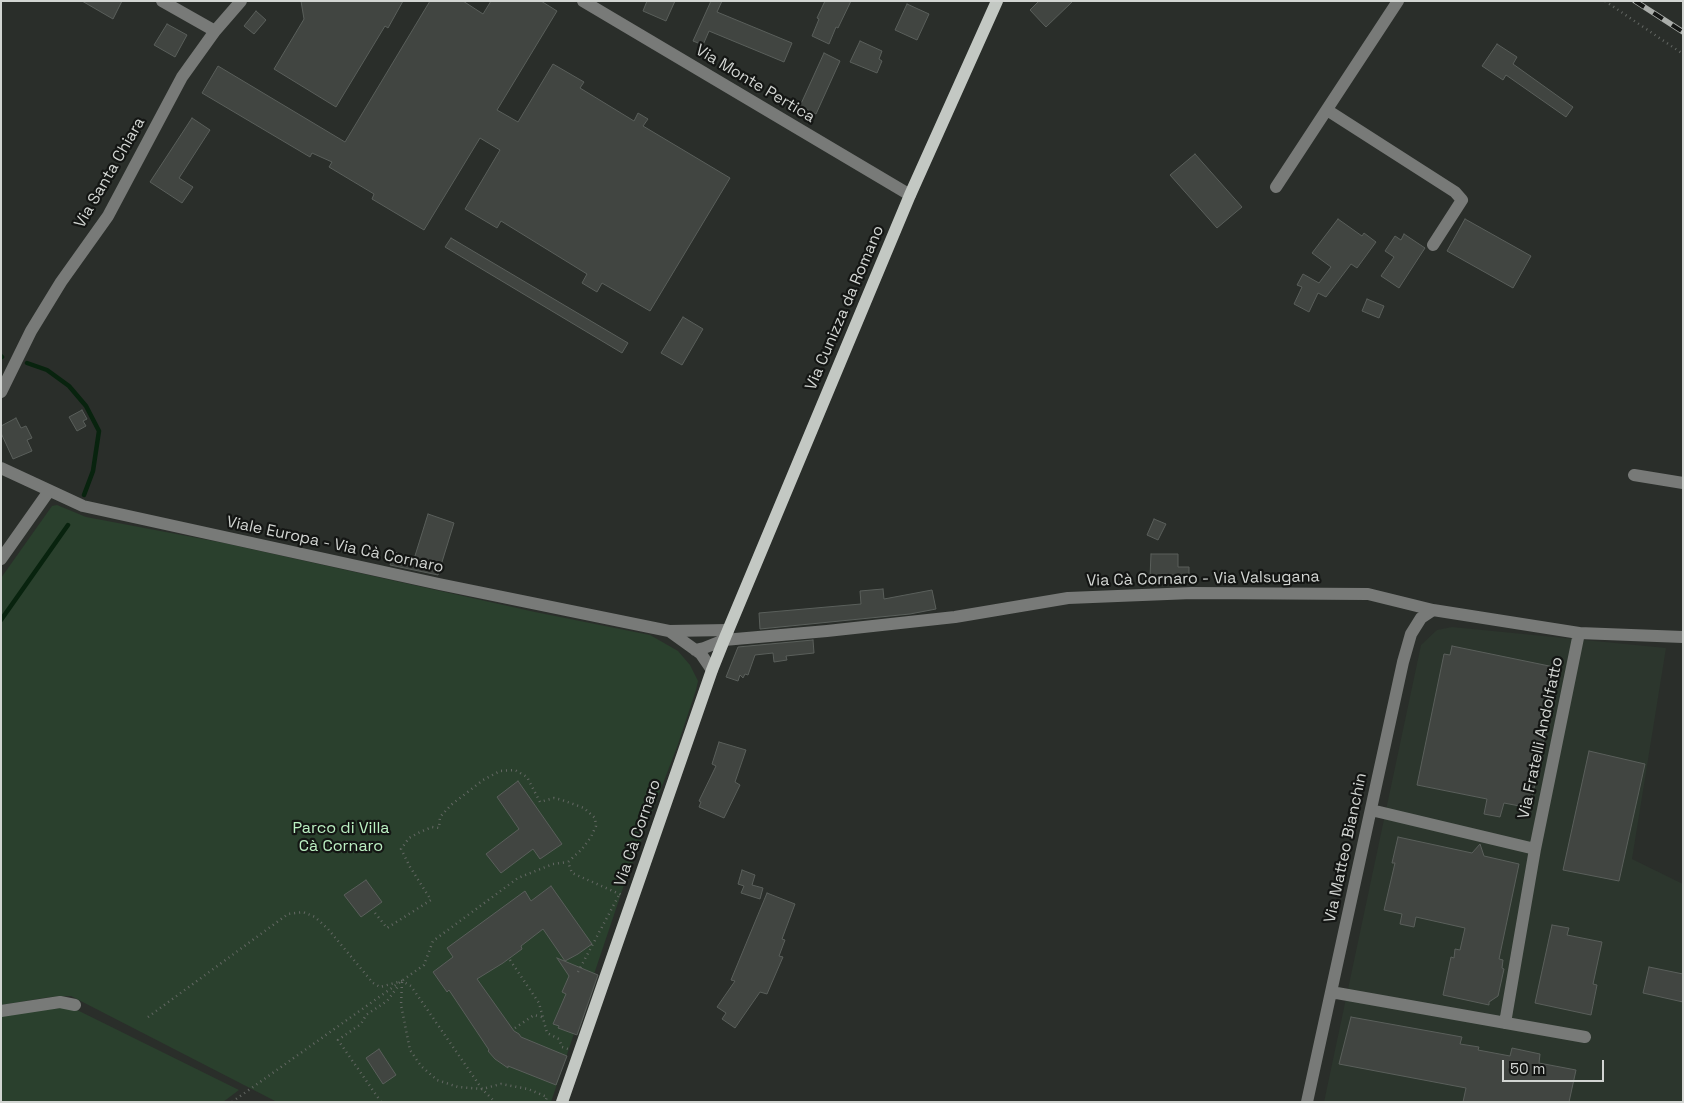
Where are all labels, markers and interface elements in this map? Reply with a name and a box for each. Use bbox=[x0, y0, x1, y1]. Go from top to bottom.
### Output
street label: Via Monte Pertica bbox=[692, 41, 818, 127]
street label: Via Santa Chiara bbox=[71, 114, 149, 232]
street label: Via Cunizza da Romano bbox=[802, 223, 888, 393]
street label: Viale Europa - Via Cà Cornaro bbox=[225, 513, 445, 577]
street label: Via Cà Cornaro - Via Valsugana bbox=[1086, 567, 1320, 591]
street label: Via Fratelli Andolfatto bbox=[1514, 655, 1568, 821]
street label: Via Matteo Bianchin bbox=[1321, 771, 1371, 925]
street label: Via Cà Cornaro bbox=[611, 777, 665, 889]
park label: Parco di Villa Cà Cornaro bbox=[292, 819, 390, 857]
scale bar bbox=[1504, 1050, 1606, 1082]
text: 50 m bbox=[1510, 1059, 1545, 1078]

